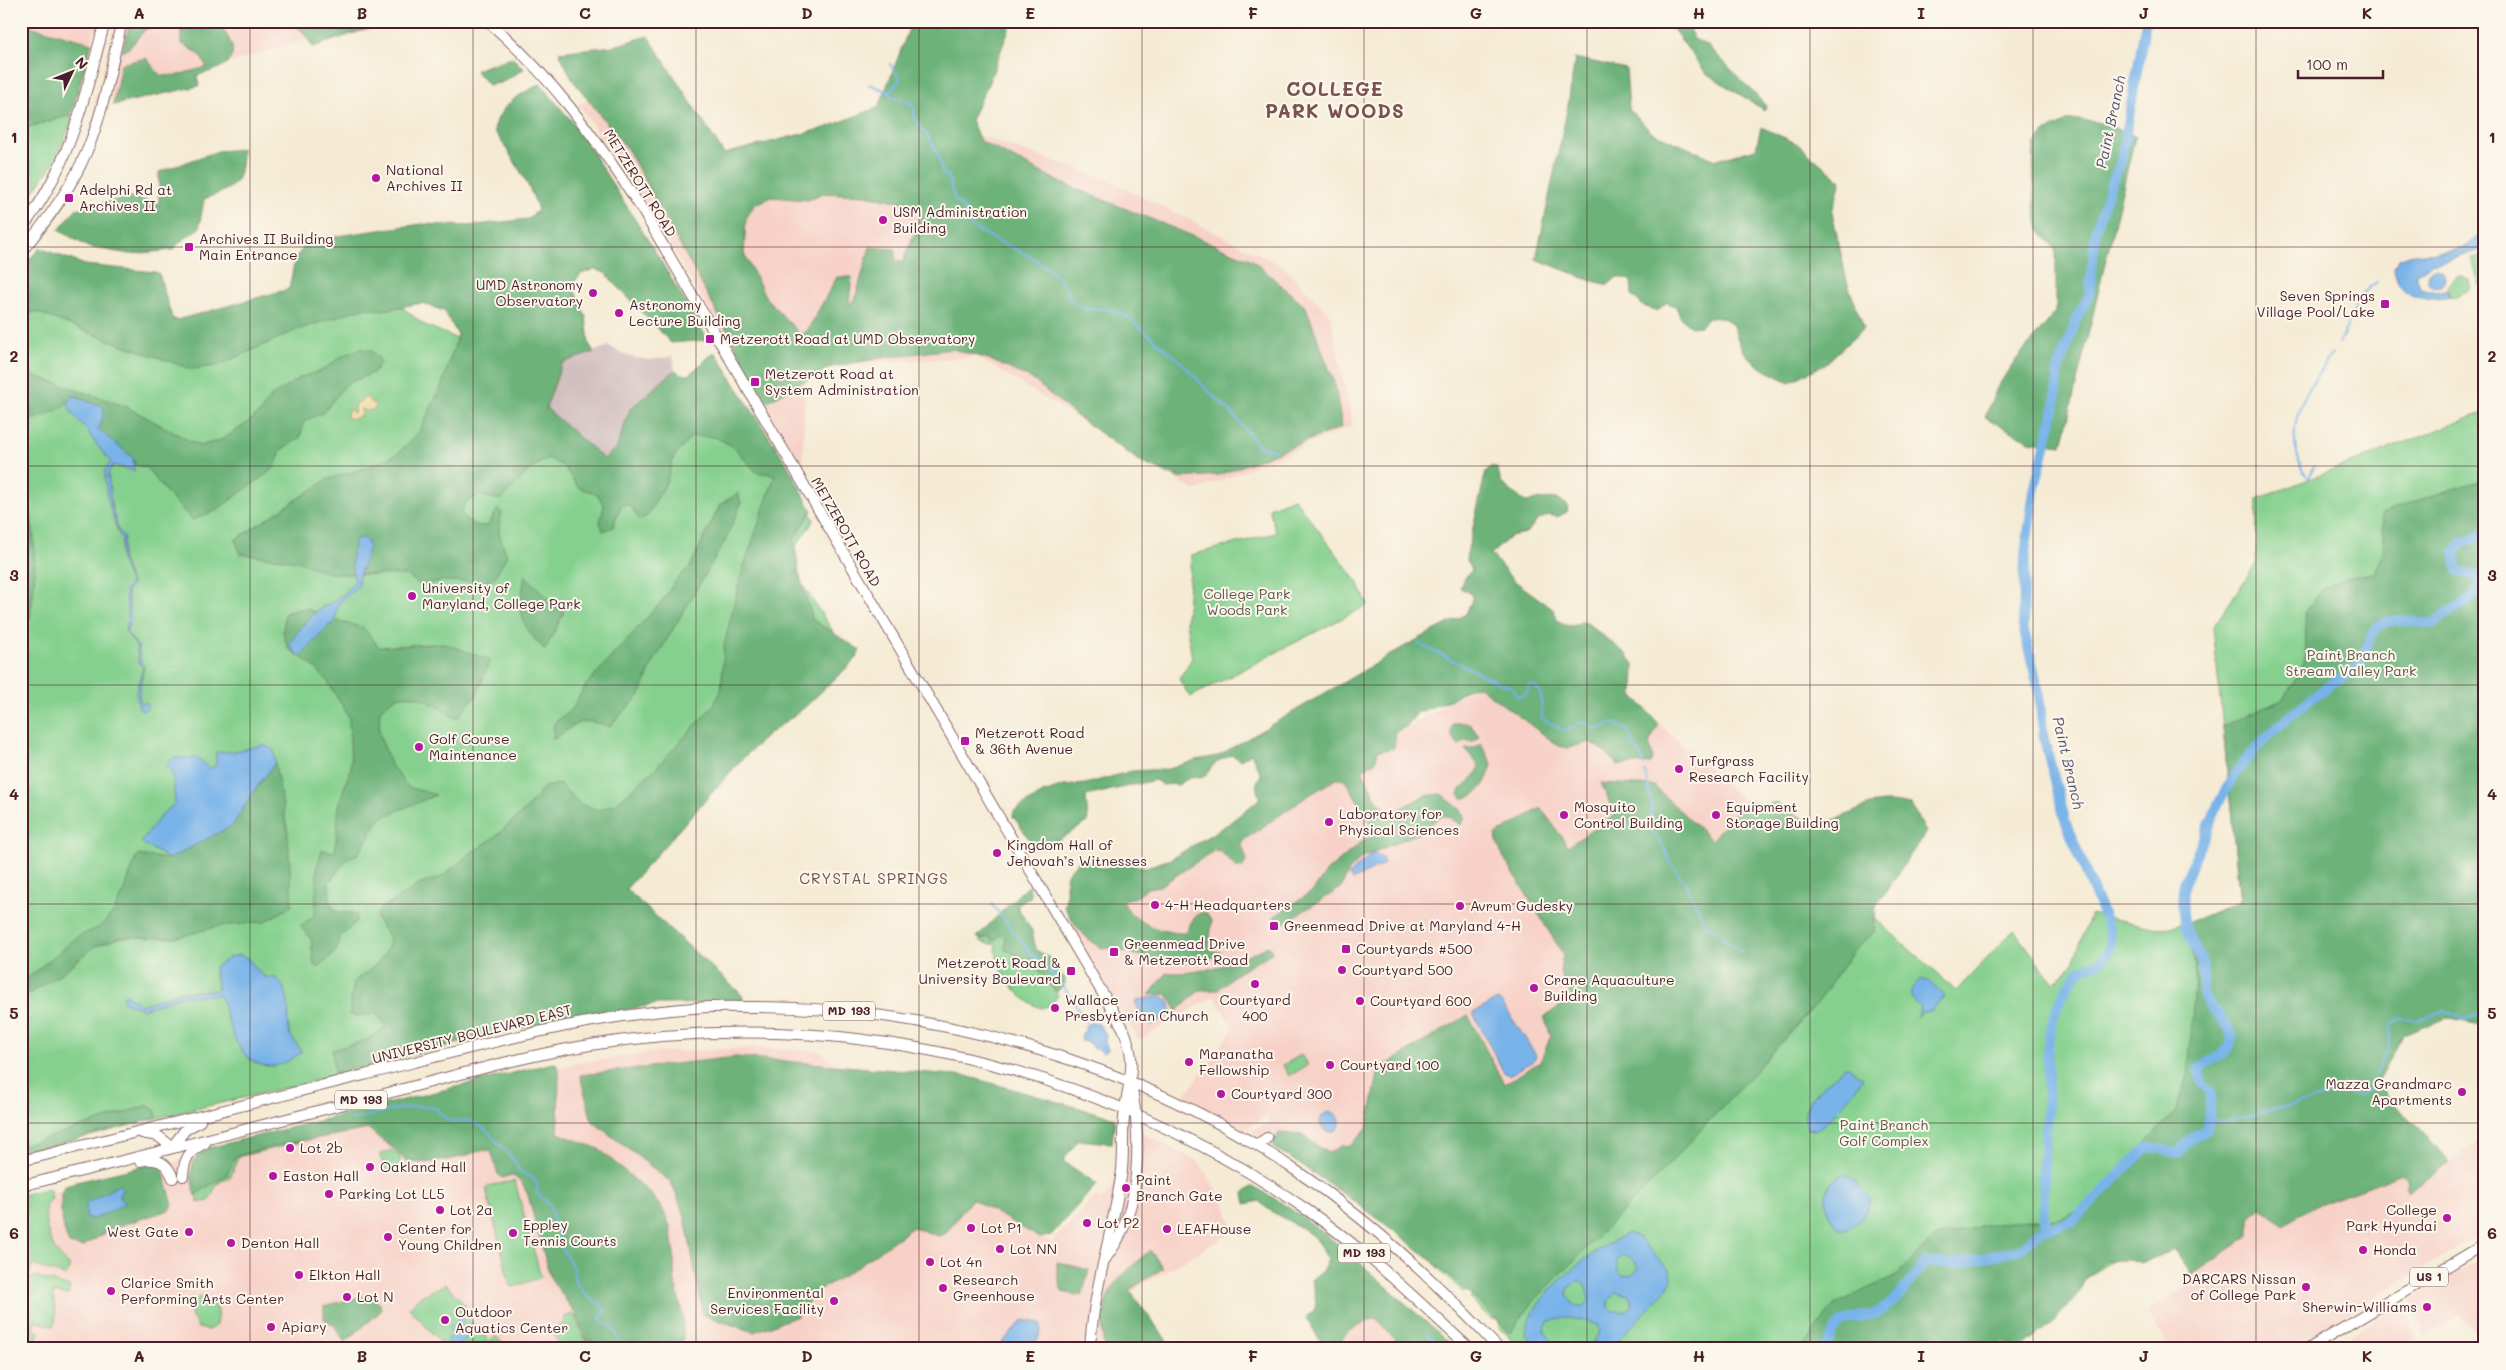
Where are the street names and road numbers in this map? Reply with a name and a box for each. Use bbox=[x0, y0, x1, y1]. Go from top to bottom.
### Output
street label: METZEROTT ROAD bbox=[600, 125, 681, 240]
street label: METZEROTT ROAD bbox=[807, 473, 886, 590]
street label: UNIVERSITY BOULEVARD EAST bbox=[370, 999, 574, 1068]
road number: MD 193 bbox=[823, 1001, 875, 1020]
road number: MD 193 bbox=[335, 1090, 387, 1110]
road number: MD 193 bbox=[1338, 1244, 1390, 1262]
road number: US 1 bbox=[2410, 1268, 2448, 1286]

